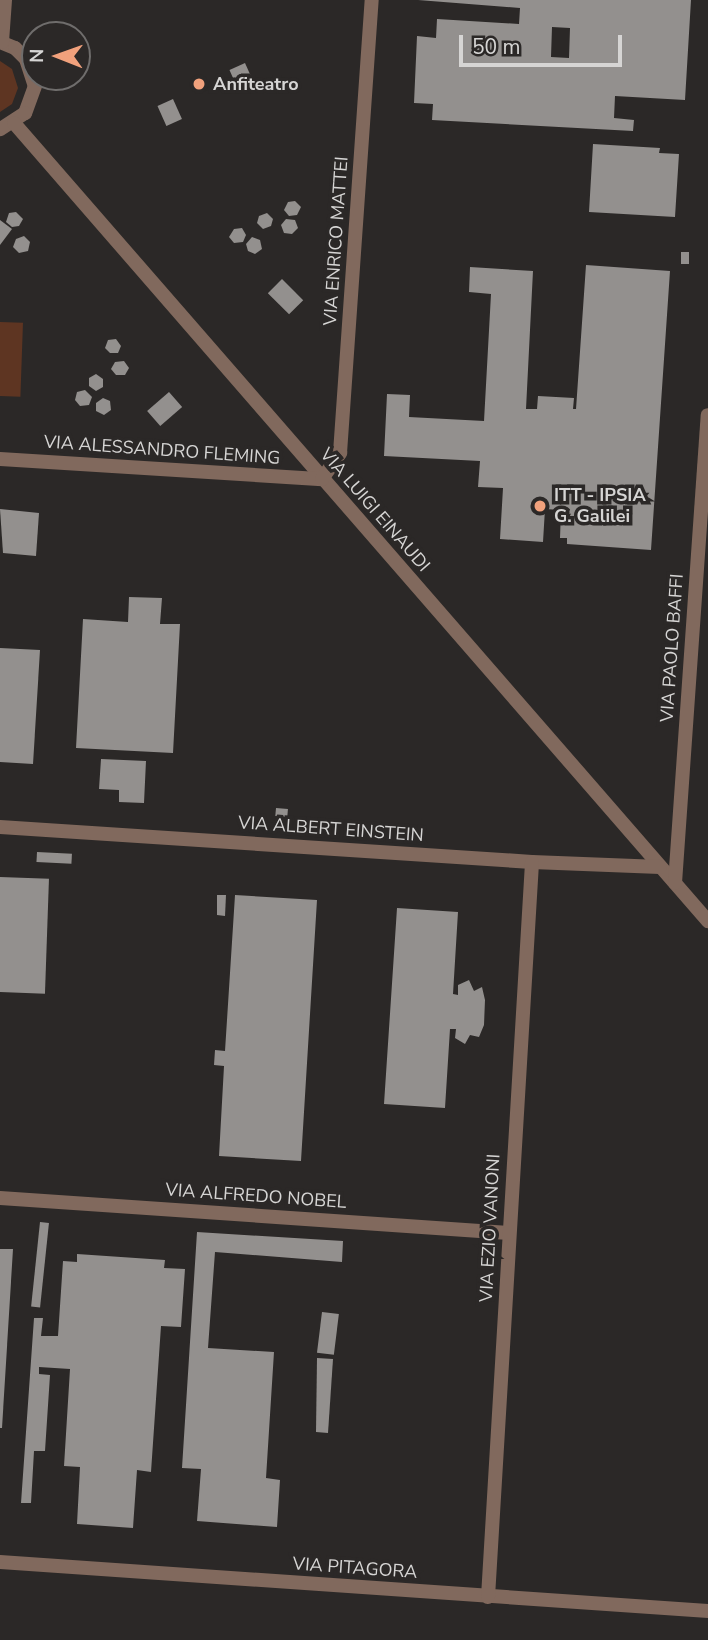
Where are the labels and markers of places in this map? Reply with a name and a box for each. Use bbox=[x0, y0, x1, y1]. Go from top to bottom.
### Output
place label: Anfiteatro bbox=[213, 73, 299, 95]
marker: Anfiteatro bbox=[191, 76, 207, 92]
place label: ITT - IPSIA G. Galilei bbox=[554, 485, 646, 528]
marker: ITT - IPSIA G. Galilei bbox=[532, 498, 548, 514]

